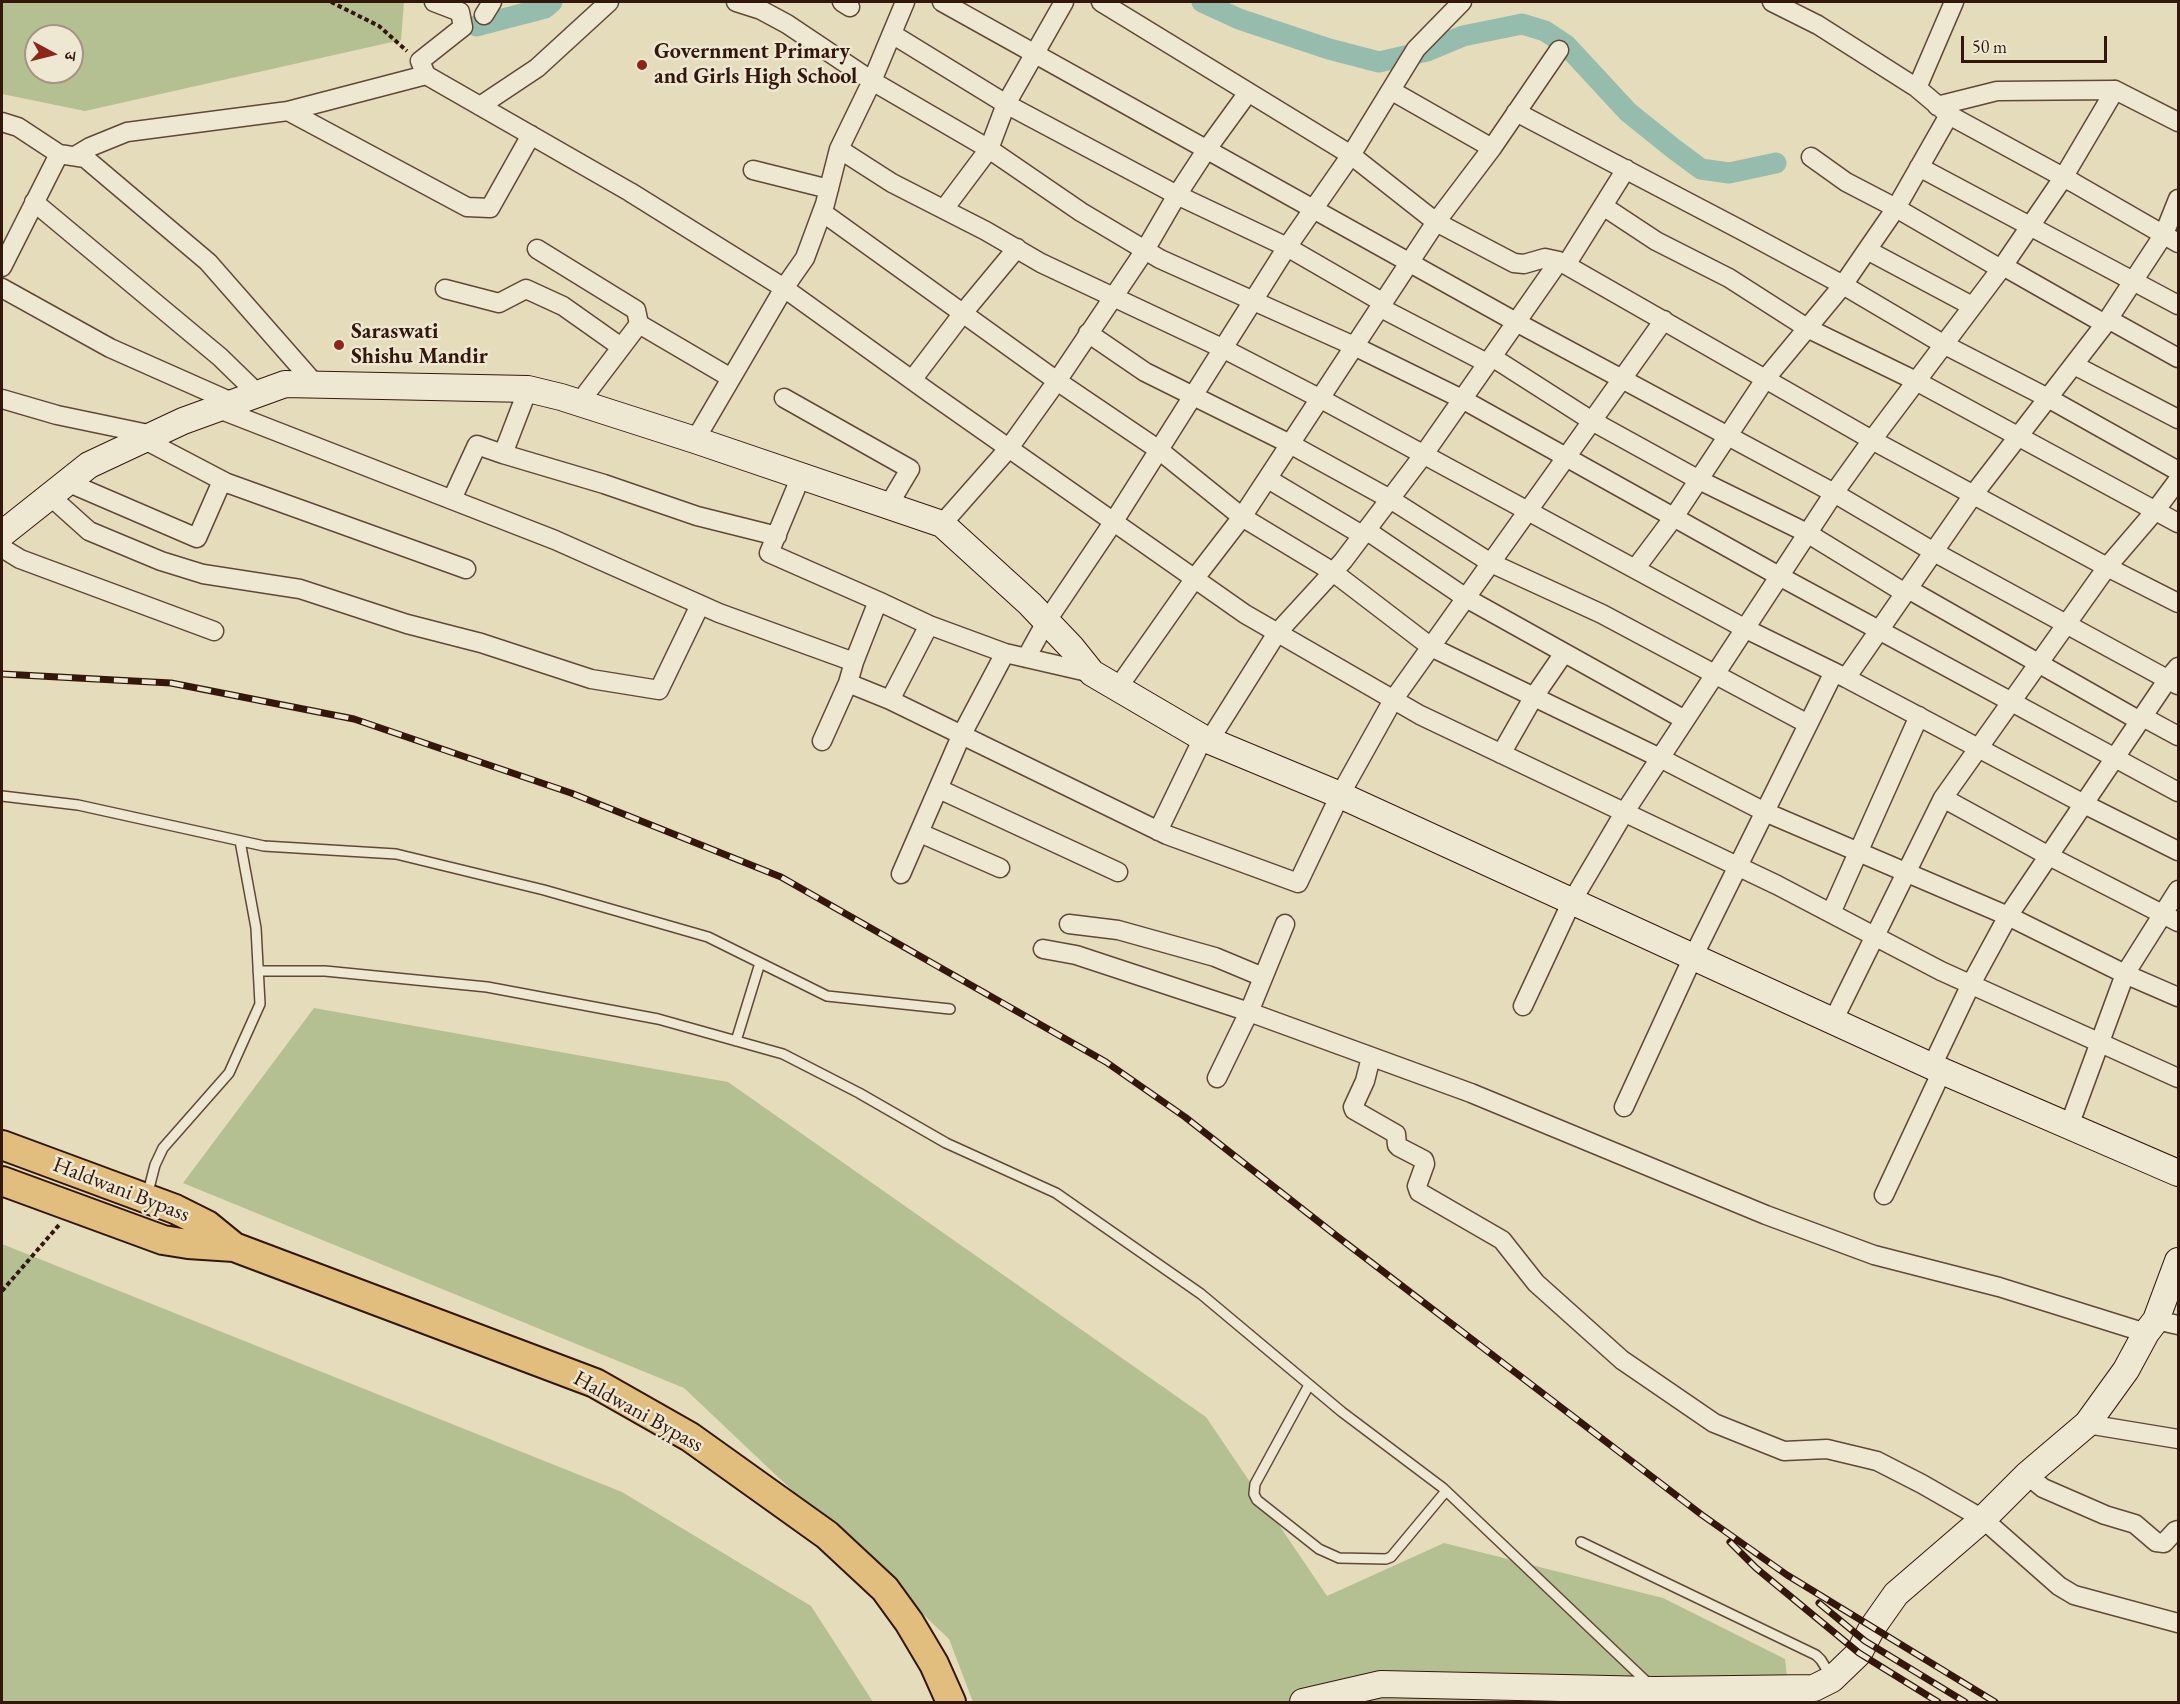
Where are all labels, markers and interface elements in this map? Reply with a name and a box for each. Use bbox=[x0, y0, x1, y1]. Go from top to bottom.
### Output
north arrow bbox=[24, 24, 84, 84]
scale bar bbox=[1964, 24, 2110, 62]
text: 50 m bbox=[1972, 35, 2007, 58]
place label: Government Primary and Girls High School bbox=[654, 39, 857, 90]
text: उ bbox=[59, 51, 81, 61]
marker: Government Primary and Girls High School bbox=[635, 58, 649, 72]
place label: Saraswati Shishu Mandir bbox=[351, 319, 488, 370]
marker: Saraswati Shishu Mandir bbox=[332, 338, 346, 352]
street label: Haldwani Bypass bbox=[49, 1152, 193, 1228]
street label: Haldwani Bypass bbox=[568, 1365, 708, 1459]

